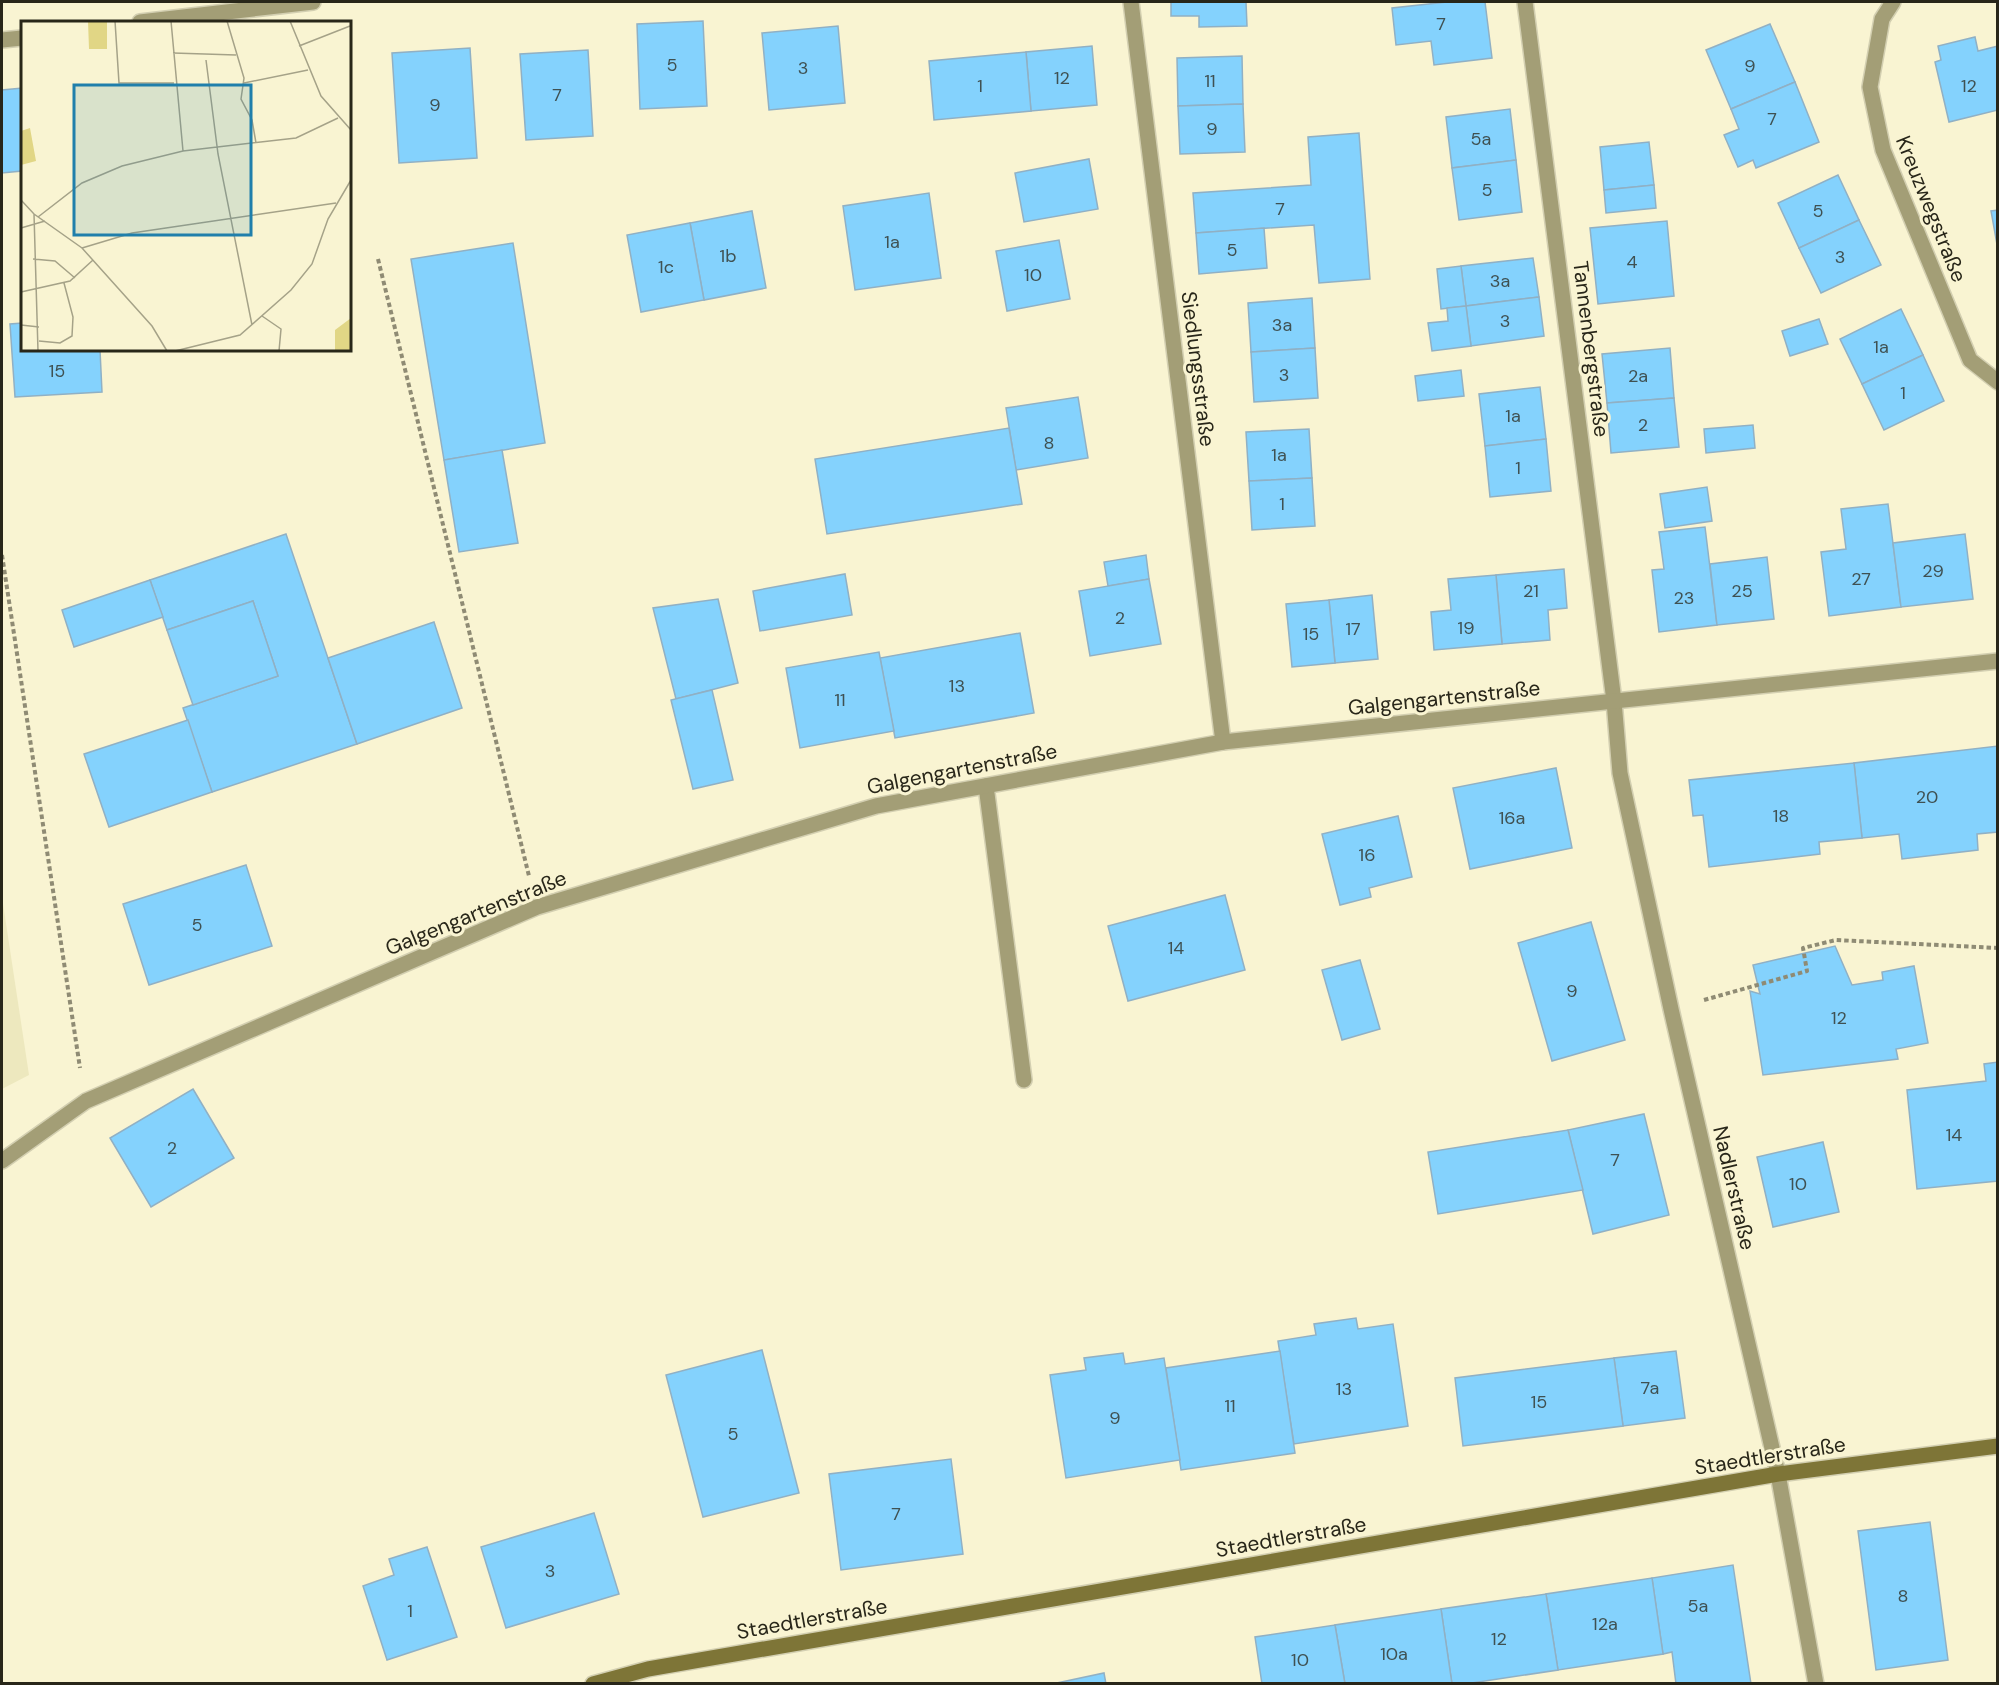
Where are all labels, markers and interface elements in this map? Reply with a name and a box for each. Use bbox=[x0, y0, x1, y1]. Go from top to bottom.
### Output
house number: 7 bbox=[1436, 12, 1446, 36]
inset map bbox=[21, 21, 351, 351]
house number: 5 bbox=[667, 53, 677, 77]
house number: 9 bbox=[1744, 54, 1756, 78]
house number: 3 bbox=[798, 56, 808, 80]
house number: 12 bbox=[1054, 66, 1070, 90]
house number: 11 bbox=[1204, 69, 1216, 93]
house number: 1 bbox=[977, 74, 983, 98]
house number: 12 bbox=[1961, 74, 1977, 98]
house number: 7 bbox=[552, 83, 562, 107]
house number: 9 bbox=[429, 93, 441, 117]
house number: 7 bbox=[1767, 107, 1777, 131]
house number: 9 bbox=[1206, 117, 1218, 141]
house number: 5a bbox=[1471, 127, 1491, 151]
street label: Kreuzwegstraße bbox=[1889, 132, 1973, 286]
house number: 5 bbox=[1482, 178, 1492, 202]
house number: 7 bbox=[1275, 197, 1285, 221]
house number: 5 bbox=[1813, 199, 1823, 223]
house number: 1a bbox=[884, 230, 900, 254]
house number: 5 bbox=[1227, 238, 1237, 262]
house number: 1b bbox=[720, 244, 736, 268]
house number: 3 bbox=[1835, 245, 1845, 269]
house number: 4 bbox=[1627, 250, 1638, 274]
house number: 1c bbox=[658, 255, 674, 279]
street label: Tannenbergstraße bbox=[1566, 259, 1616, 439]
house number: 10 bbox=[1024, 263, 1042, 287]
house number: 3a bbox=[1490, 269, 1510, 293]
street label: Siedlungsstraße bbox=[1175, 290, 1221, 448]
house number: 3 bbox=[1500, 309, 1510, 333]
house number: 3a bbox=[1272, 313, 1292, 337]
house number: 1a bbox=[1873, 335, 1889, 359]
house number: 15 bbox=[49, 359, 65, 383]
house number: 3 bbox=[1279, 363, 1289, 387]
house number: 2a bbox=[1628, 364, 1648, 388]
house number: 1 bbox=[1900, 381, 1906, 405]
house number: 1a bbox=[1505, 404, 1521, 428]
house number: 2 bbox=[1638, 413, 1648, 437]
house number: 8 bbox=[1044, 431, 1054, 455]
house number: 1a bbox=[1271, 443, 1287, 467]
house number: 1 bbox=[1515, 456, 1521, 480]
house number: 1 bbox=[1279, 492, 1285, 516]
house number: 29 bbox=[1922, 559, 1944, 583]
house number: 27 bbox=[1851, 567, 1871, 591]
house number: 21 bbox=[1523, 579, 1539, 603]
house number: 25 bbox=[1731, 579, 1753, 603]
house number: 23 bbox=[1673, 586, 1695, 610]
house number: 2 bbox=[1115, 606, 1125, 630]
house number: 19 bbox=[1458, 616, 1474, 640]
house number: 17 bbox=[1345, 617, 1361, 641]
house number: 15 bbox=[1303, 622, 1319, 646]
house number: 13 bbox=[949, 674, 965, 698]
street label: Galgengartenstraße bbox=[1346, 674, 1542, 722]
house number: 11 bbox=[834, 688, 846, 712]
street label: Galgengartenstraße bbox=[865, 737, 1060, 801]
house number: 20 bbox=[1916, 785, 1938, 809]
house number: 18 bbox=[1773, 804, 1789, 828]
house number: 16a bbox=[1499, 806, 1525, 830]
house number: 16 bbox=[1359, 843, 1375, 867]
street label: Galgengartenstraße bbox=[381, 864, 571, 962]
house number: 5 bbox=[192, 913, 202, 937]
house number: 14 bbox=[1168, 936, 1184, 960]
house number: 9 bbox=[1566, 979, 1578, 1003]
house number: 12 bbox=[1831, 1006, 1847, 1030]
street label: Nadlerstraße bbox=[1706, 1123, 1762, 1253]
house number: 14 bbox=[1946, 1123, 1962, 1147]
house number: 2 bbox=[167, 1136, 177, 1160]
house number: 7 bbox=[1610, 1148, 1620, 1172]
house number: 10 bbox=[1789, 1172, 1807, 1196]
house number: 7a bbox=[1641, 1376, 1659, 1400]
house number: 13 bbox=[1336, 1377, 1352, 1401]
house number: 15 bbox=[1531, 1390, 1547, 1414]
house number: 11 bbox=[1224, 1394, 1236, 1418]
house number: 9 bbox=[1109, 1406, 1121, 1430]
house number: 5 bbox=[728, 1422, 738, 1446]
street label: Staedtlerstraße bbox=[1692, 1430, 1848, 1482]
house number: 7 bbox=[891, 1502, 901, 1526]
street label: Staedtlerstraße bbox=[1213, 1510, 1369, 1564]
house number: 3 bbox=[545, 1559, 555, 1583]
house number: 8 bbox=[1898, 1584, 1908, 1608]
street label: Staedtlerstraße bbox=[734, 1592, 890, 1646]
house number: 5a bbox=[1688, 1594, 1708, 1618]
house number: 1 bbox=[407, 1599, 413, 1623]
house number: 12a bbox=[1592, 1612, 1618, 1636]
house number: 12 bbox=[1491, 1627, 1507, 1651]
house number: 10a bbox=[1380, 1642, 1408, 1666]
house number: 10 bbox=[1291, 1648, 1309, 1672]

